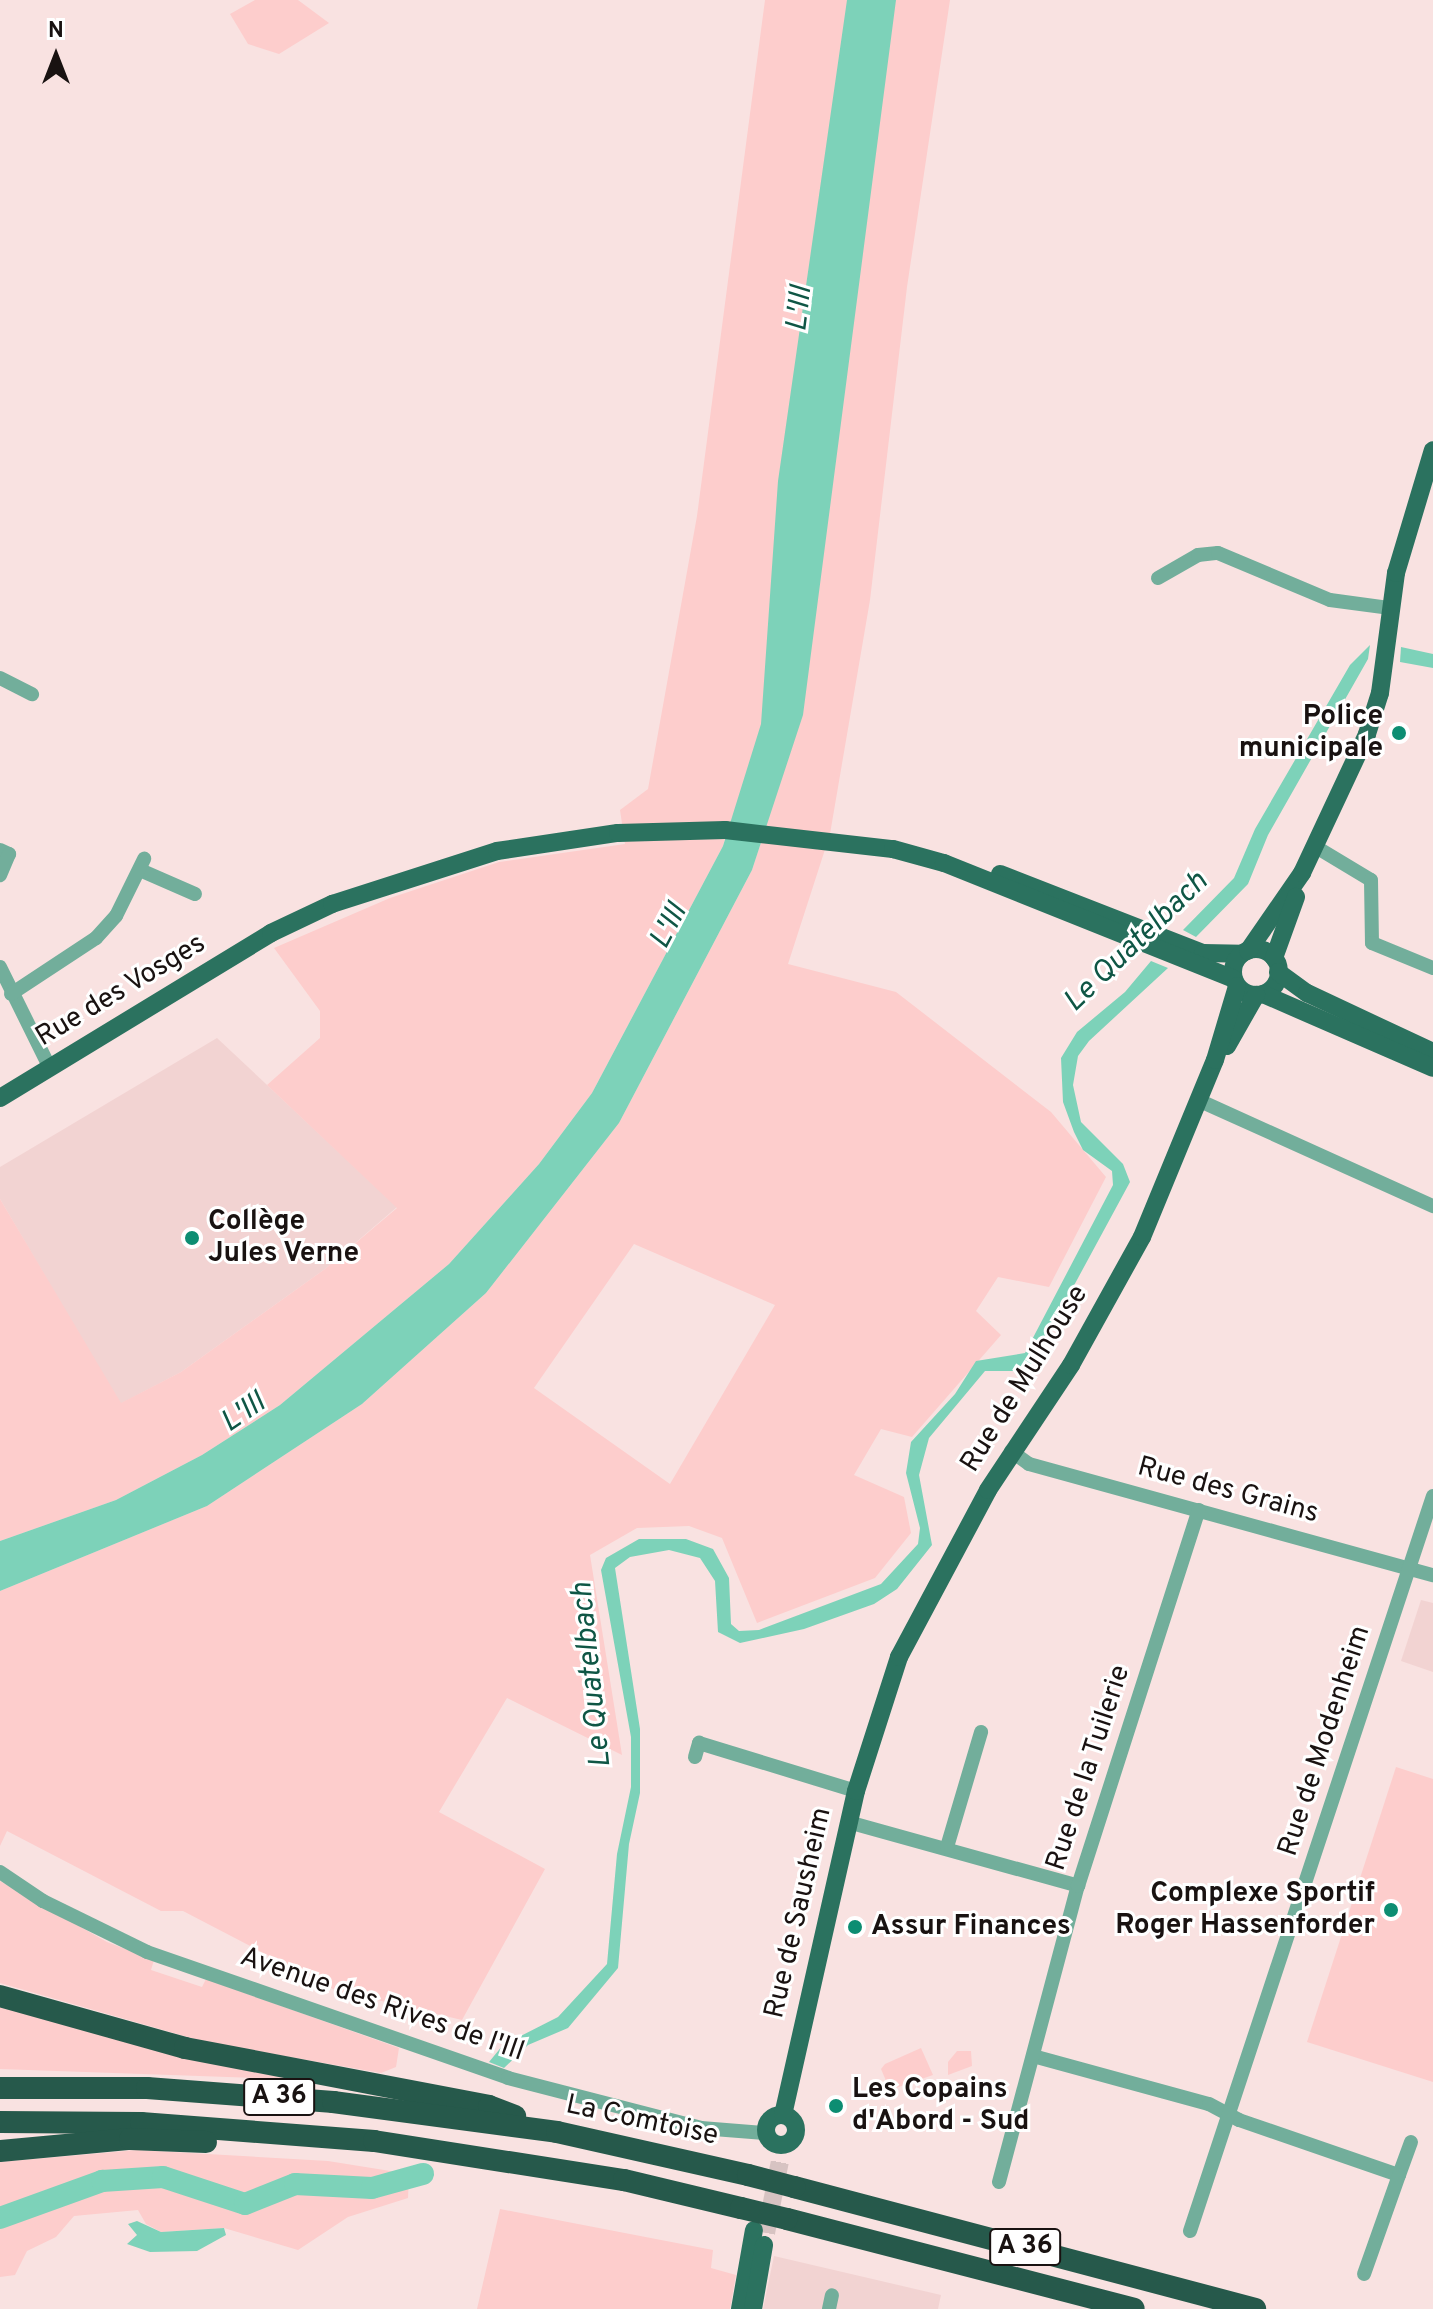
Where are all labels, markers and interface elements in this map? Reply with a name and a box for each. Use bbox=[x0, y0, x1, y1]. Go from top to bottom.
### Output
north arrow bbox=[16, 16, 96, 96]
text: N bbox=[48, 18, 64, 45]
water label: L'Ill bbox=[780, 284, 822, 334]
place label: Police municipale bbox=[1239, 700, 1383, 766]
marker: Police municipale bbox=[1390, 724, 1408, 742]
water label: Le Quatelbach bbox=[1057, 865, 1217, 1021]
water label: L'Ill bbox=[643, 898, 697, 956]
street label: Rue des Vosges bbox=[30, 927, 212, 1055]
place label: Collège Jules Verne bbox=[208, 1205, 360, 1271]
marker: Collège Jules Verne bbox=[183, 1229, 201, 1247]
street label: Rue de Mulhouse bbox=[954, 1279, 1096, 1479]
water label: L'Ill bbox=[215, 1386, 273, 1442]
street label: Rue des Grains bbox=[1134, 1451, 1322, 1531]
water label: Le Quatelbach bbox=[565, 1580, 621, 1770]
street label: Rue de Modenheim bbox=[1272, 1621, 1378, 1861]
street label: Rue de la Tuilerie bbox=[1040, 1660, 1138, 1876]
street label: Rue de Sausheim bbox=[758, 1804, 840, 2022]
place label: Complexe Sportif Roger Hassenforder bbox=[1115, 1877, 1375, 1943]
marker: Complexe Sportif Roger Hassenforder bbox=[1382, 1901, 1400, 1919]
place label: Assur Finances bbox=[871, 1910, 1071, 1944]
marker: Assur Finances bbox=[846, 1918, 864, 1936]
street label: Avenue des Rives de l'Ill bbox=[236, 1941, 528, 2069]
place label: Les Copains d'Abord - Sud bbox=[852, 2073, 1029, 2139]
road number: A 36 bbox=[241, 2075, 317, 2119]
street label: La Comtoise bbox=[563, 2088, 721, 2154]
marker: Les Copains d'Abord - Sud bbox=[827, 2097, 845, 2115]
road number: A 36 bbox=[987, 2225, 1063, 2269]

